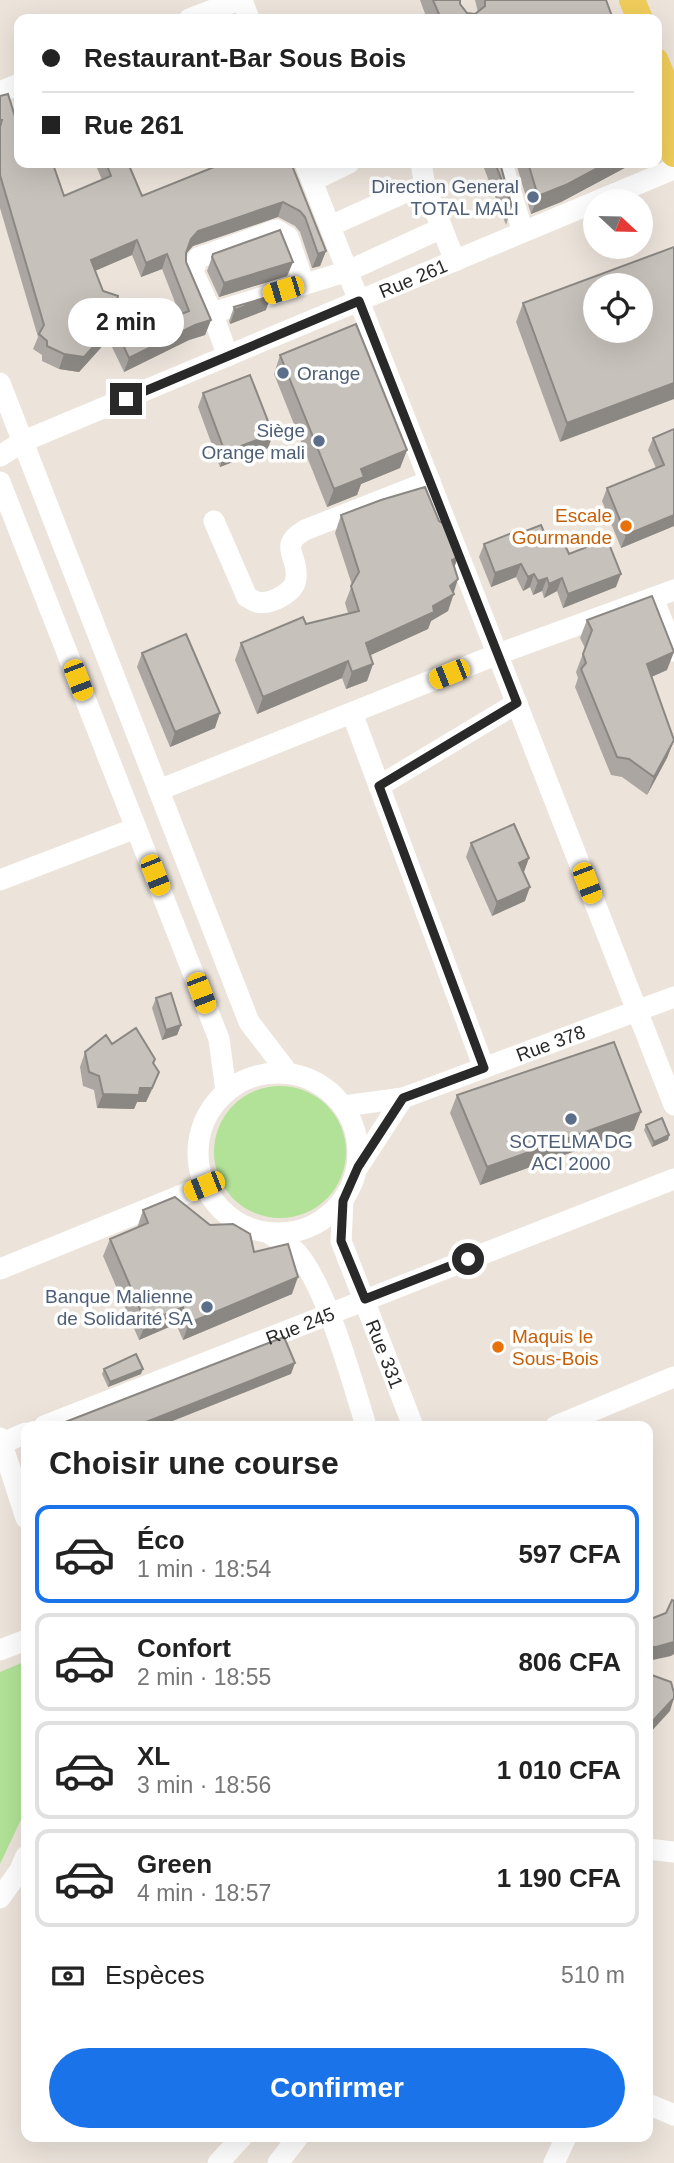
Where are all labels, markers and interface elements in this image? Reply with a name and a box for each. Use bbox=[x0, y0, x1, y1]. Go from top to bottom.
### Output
text: Restaurant-Bar Sous Bois bbox=[84, 43, 406, 73]
text: Rue 261 bbox=[84, 110, 184, 140]
place label: Direction General TOTAL MALI bbox=[371, 176, 519, 219]
marker: Direction General TOTAL MALI bbox=[525, 189, 541, 205]
north arrow bbox=[583, 189, 653, 259]
map controls bbox=[583, 189, 653, 343]
street label: Rue 261 bbox=[376, 255, 450, 302]
button: locate bbox=[583, 273, 653, 343]
car bbox=[260, 274, 307, 306]
callout: 2 min bbox=[68, 298, 184, 346]
text: 2 min bbox=[96, 309, 156, 335]
place label: Orange bbox=[297, 363, 360, 384]
marker: Orange bbox=[275, 365, 291, 381]
route end bbox=[110, 383, 142, 415]
place label: Siège Orange mali bbox=[202, 420, 305, 463]
marker: Siège Orange mali bbox=[311, 433, 327, 449]
place label: Escale Gourmande bbox=[512, 505, 612, 548]
marker: Escale Gourmande bbox=[618, 518, 634, 534]
car bbox=[426, 656, 473, 692]
car bbox=[61, 657, 96, 703]
car bbox=[138, 852, 173, 898]
car bbox=[570, 860, 605, 906]
car bbox=[184, 970, 219, 1016]
street label: Rue 378 bbox=[513, 1021, 588, 1065]
marker: SOTELMA DG ACI 2000 bbox=[563, 1111, 579, 1127]
place label: SOTELMA DG ACI 2000 bbox=[509, 1131, 633, 1174]
car bbox=[181, 1168, 228, 1204]
route start bbox=[452, 1243, 484, 1275]
place label: Banque Malienne de Solidarité SA bbox=[45, 1286, 193, 1329]
marker: Banque Malienne de Solidarité SA bbox=[199, 1299, 215, 1315]
street label: Rue 245 bbox=[263, 1303, 337, 1349]
street label: Rue 331 bbox=[362, 1316, 408, 1391]
place label: Maquis le Sous-Bois bbox=[512, 1326, 599, 1369]
marker: Maquis le Sous-Bois bbox=[490, 1339, 506, 1355]
text: Choisir une course bbox=[49, 1445, 339, 1481]
icon: car bbox=[53, 1523, 116, 1586]
text: Éco bbox=[137, 1525, 185, 1555]
text: 597 CFA bbox=[518, 1539, 621, 1569]
text: 1 min · 18:54 bbox=[137, 1556, 271, 1582]
icon: car bbox=[53, 1631, 116, 1694]
text: Confort bbox=[137, 1633, 231, 1663]
text: 806 CFA bbox=[518, 1647, 621, 1677]
text: 2 min · 18:55 bbox=[137, 1664, 271, 1690]
icon: car bbox=[53, 1739, 116, 1802]
text: XL bbox=[137, 1741, 170, 1771]
text: 1 010 CFA bbox=[497, 1755, 621, 1785]
text: 3 min · 18:56 bbox=[137, 1772, 271, 1798]
icon: car bbox=[53, 1847, 116, 1910]
text: Green bbox=[137, 1849, 212, 1879]
text: 1 190 CFA bbox=[497, 1863, 621, 1893]
text: 4 min · 18:57 bbox=[137, 1880, 271, 1906]
icon: cash bbox=[49, 1957, 87, 1995]
text: Espèces bbox=[105, 1960, 205, 1990]
text: 510 m bbox=[561, 1962, 625, 1988]
button: Confirmer bbox=[49, 2048, 625, 2128]

